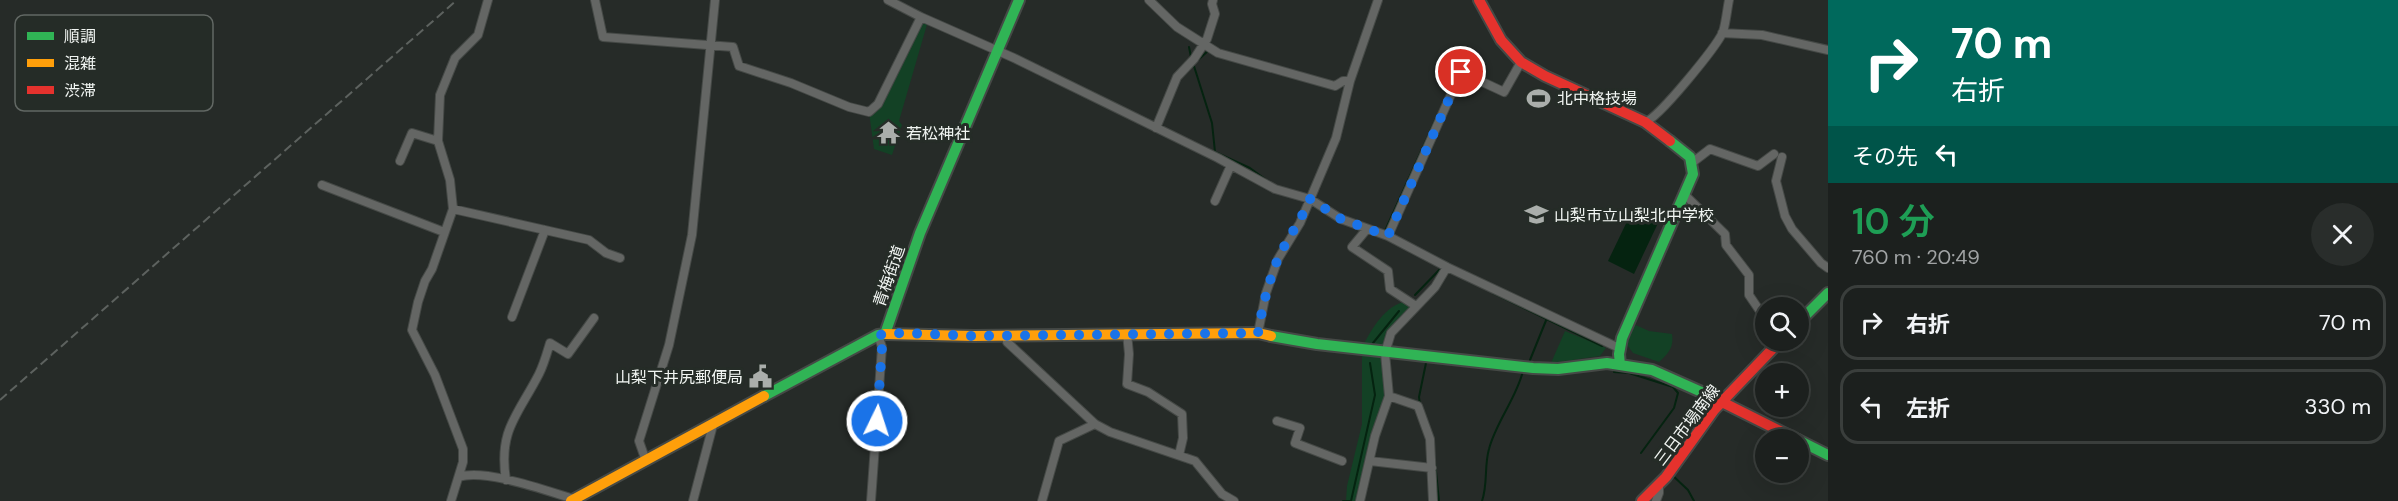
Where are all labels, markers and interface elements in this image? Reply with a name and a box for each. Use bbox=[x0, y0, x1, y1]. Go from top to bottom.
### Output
legend bbox=[15, 15, 213, 111]
text: 70 m bbox=[1951, 16, 2052, 71]
icon: right bbox=[1852, 24, 1930, 102]
text: 順調 bbox=[64, 26, 96, 47]
pin bbox=[1435, 46, 1486, 97]
text: 混雑 bbox=[64, 53, 96, 74]
icon: arrive bbox=[1444, 55, 1477, 88]
text: 右折 bbox=[1951, 73, 2005, 108]
text: 渋滞 bbox=[64, 80, 96, 101]
sports icon: 北中格技場 bbox=[1526, 85, 1552, 111]
place label: 北中格技場 bbox=[1557, 88, 1637, 109]
temple icon: 若松神社 bbox=[875, 120, 901, 146]
place label: 若松神社 bbox=[906, 123, 970, 144]
icon: left bbox=[1930, 138, 1963, 171]
text: その先 bbox=[1852, 142, 1918, 171]
text: 10 分 bbox=[1852, 198, 1934, 245]
school or university icon: 山梨市立山梨北中学校 bbox=[1523, 202, 1549, 228]
button: close bbox=[2311, 203, 2374, 266]
place label: 山梨市立山梨北中学校 bbox=[1554, 205, 1714, 226]
street label: 青梅街道 bbox=[869, 242, 909, 310]
text: 760 m · 20:49 bbox=[1852, 244, 1980, 270]
map controls bbox=[1755, 297, 1809, 483]
button: search bbox=[1755, 297, 1809, 351]
icon: right bbox=[1855, 306, 1888, 339]
text: 70 m bbox=[2319, 308, 2371, 337]
text: 右折 bbox=[1906, 310, 1950, 339]
button: + bbox=[1755, 363, 1809, 417]
public building icon: 山梨下井尻郵便局 bbox=[748, 364, 774, 390]
place label: 山梨下井尻郵便局 bbox=[615, 367, 743, 388]
street label: 三日市場南線 bbox=[1650, 380, 1724, 470]
position arrow bbox=[845, 389, 909, 453]
icon: left bbox=[1855, 390, 1888, 423]
text: 330 m bbox=[2304, 392, 2371, 421]
text: 左折 bbox=[1906, 394, 1950, 423]
button: − bbox=[1755, 429, 1809, 483]

